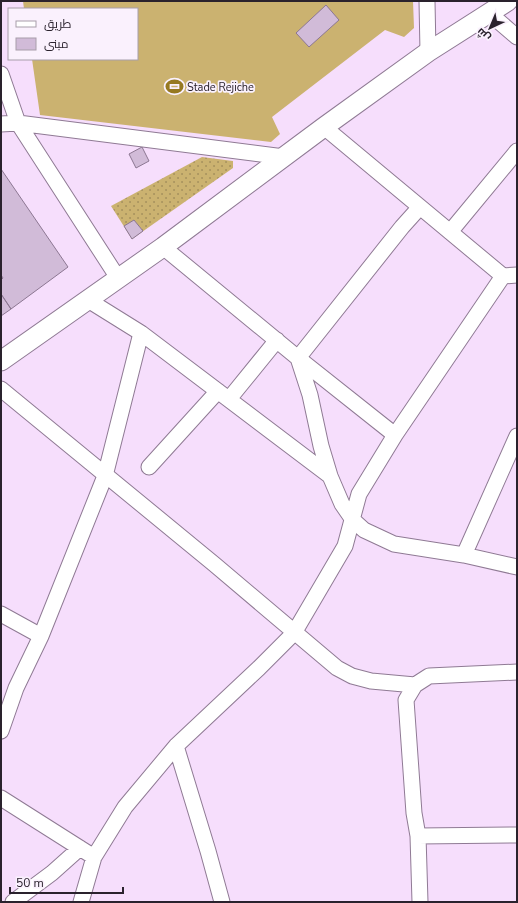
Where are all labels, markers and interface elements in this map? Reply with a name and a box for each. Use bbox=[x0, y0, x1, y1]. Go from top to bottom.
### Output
legend bbox=[8, 8, 138, 60]
north arrow bbox=[470, 8, 510, 48]
text: طريق bbox=[44, 16, 72, 32]
text: ش bbox=[473, 25, 494, 45]
text: مبنى bbox=[44, 36, 69, 52]
sports icon: Stade Rejiche bbox=[164, 77, 184, 97]
place label: Stade Rejiche bbox=[187, 80, 254, 95]
scale bar bbox=[10, 869, 123, 895]
text: 50 m bbox=[16, 875, 44, 891]

